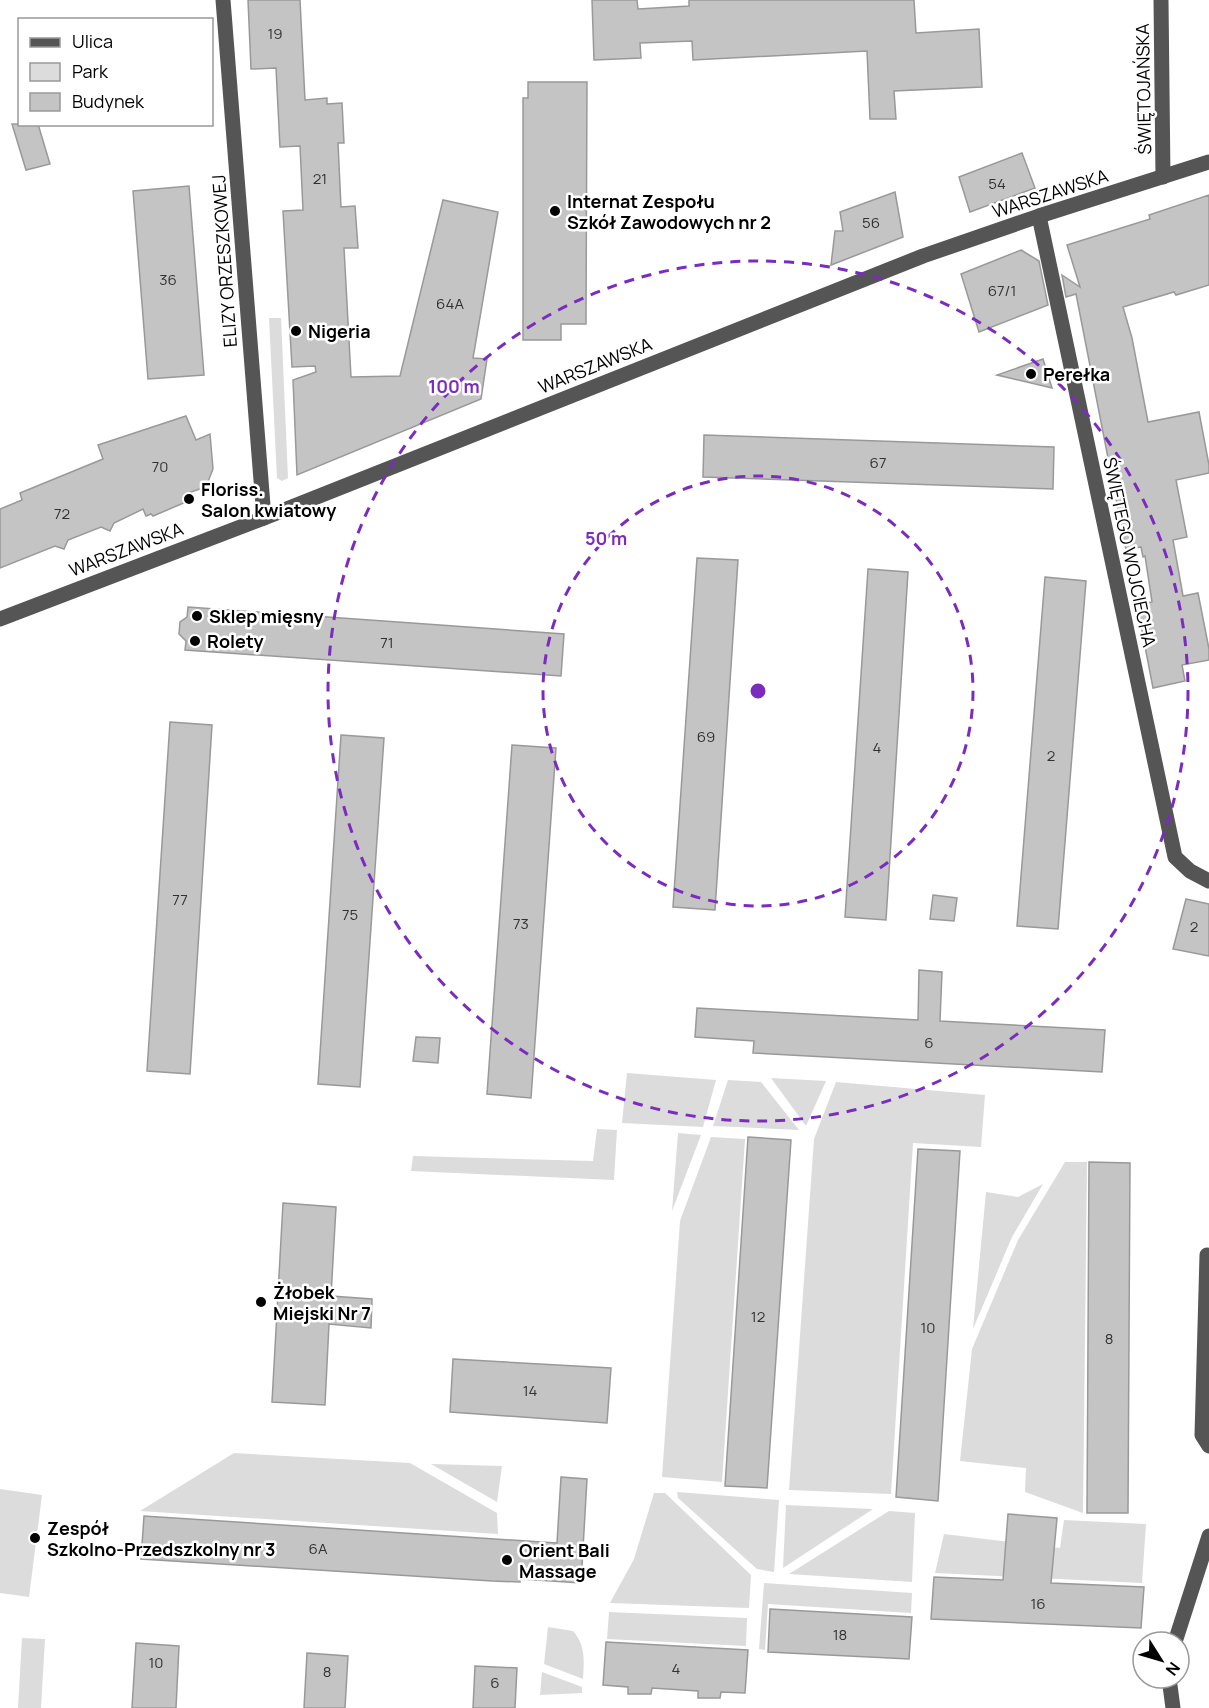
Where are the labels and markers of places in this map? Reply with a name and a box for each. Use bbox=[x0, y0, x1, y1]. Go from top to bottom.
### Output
place label: Internat Zespołu Szkół Zawodowych nr 2 bbox=[567, 189, 771, 234]
marker: Internat Zespołu Szkół Zawodowych nr 2 bbox=[548, 204, 562, 218]
place label: Nigeria bbox=[308, 319, 371, 343]
marker: Nigeria bbox=[289, 324, 303, 338]
place label: Perełka bbox=[1043, 362, 1110, 386]
marker: Perełka bbox=[1024, 367, 1038, 381]
place label: Floriss. Salon kwiatowy bbox=[201, 477, 336, 522]
marker: Floriss. Salon kwiatowy bbox=[182, 492, 196, 506]
place label: Sklep mięsny bbox=[209, 604, 324, 628]
marker: Sklep mięsny bbox=[190, 609, 204, 623]
place label: Rolety bbox=[207, 629, 264, 653]
marker: Rolety bbox=[188, 634, 202, 648]
centre of rings bbox=[748, 681, 768, 701]
place label: Żłobek Miejski Nr 7 bbox=[273, 1280, 371, 1325]
marker: Żłobek Miejski Nr 7 bbox=[254, 1295, 268, 1309]
place label: Zespół Szkolno-Przedszkolny nr 3 bbox=[47, 1516, 276, 1561]
marker: Zespół Szkolno-Przedszkolny nr 3 bbox=[28, 1531, 42, 1545]
place label: Orient Bali Massage bbox=[519, 1538, 610, 1583]
marker: Orient Bali Massage bbox=[500, 1553, 514, 1567]

